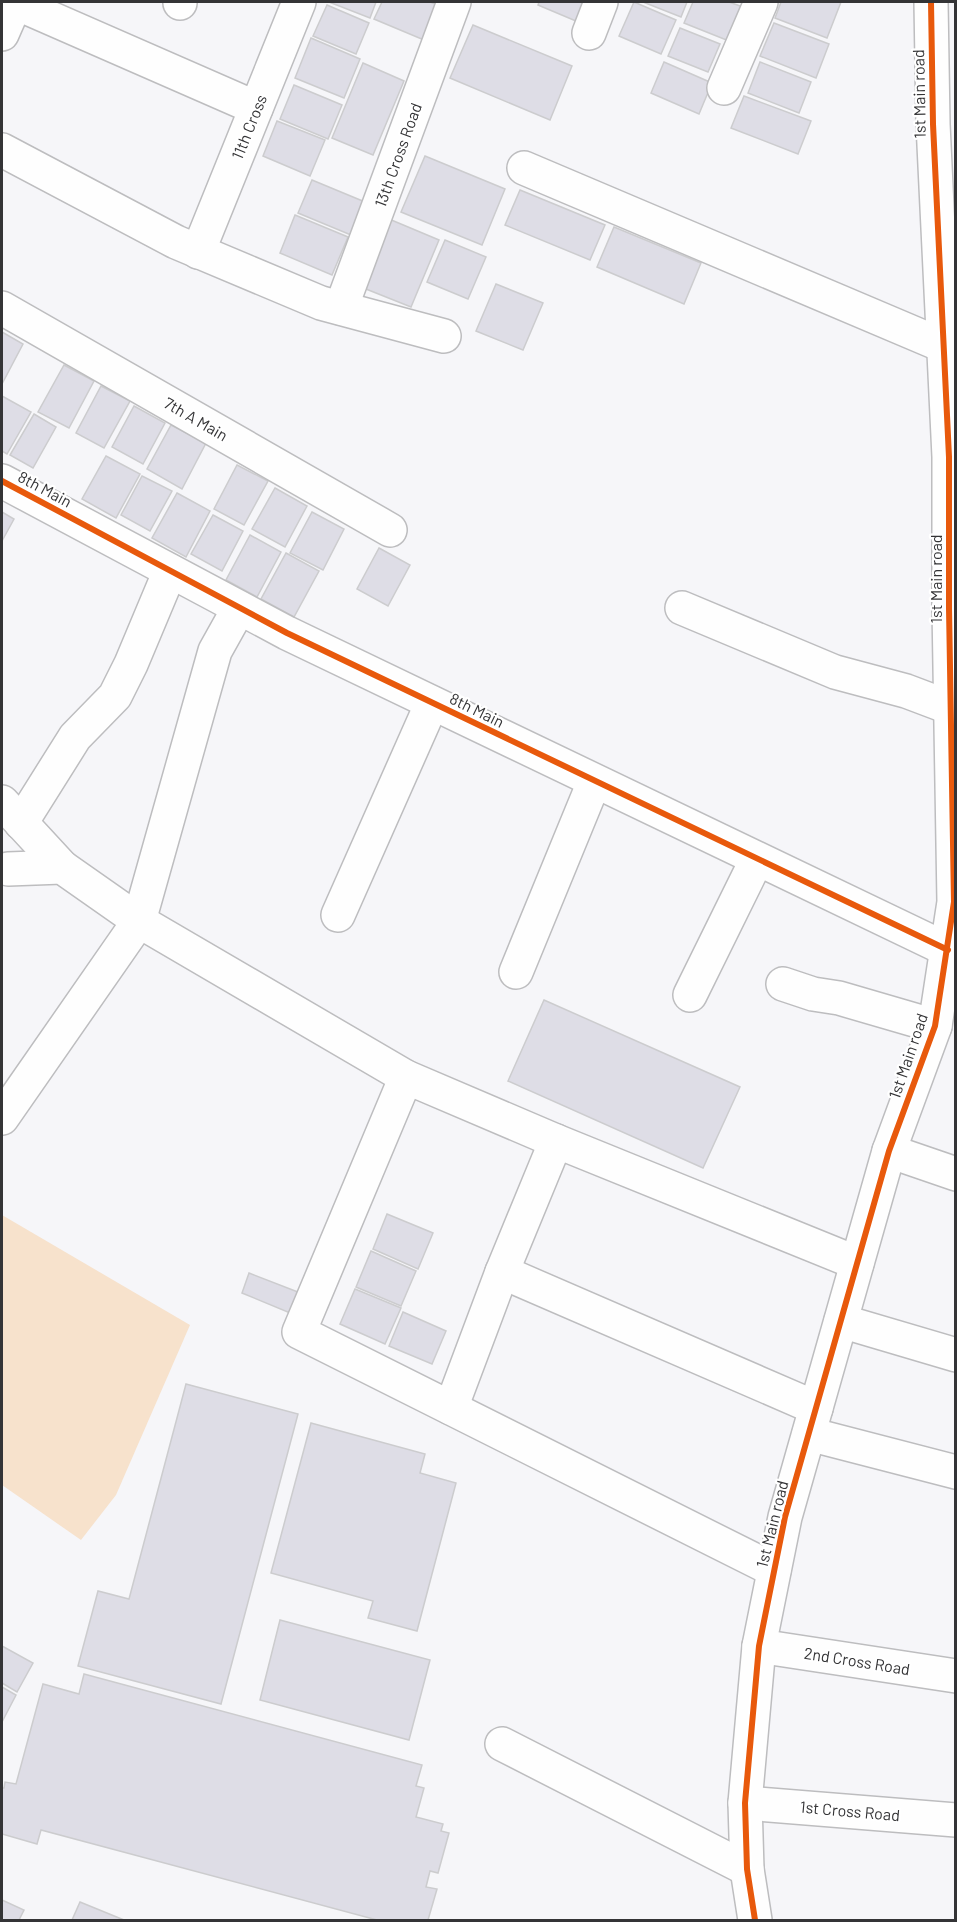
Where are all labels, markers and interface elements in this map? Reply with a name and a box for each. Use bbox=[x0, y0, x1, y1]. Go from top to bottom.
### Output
street label: 1st Main road bbox=[908, 49, 929, 139]
street label: 11th Cross bbox=[227, 92, 270, 162]
street label: 13th Cross Road bbox=[370, 100, 425, 209]
street label: 7th A Main bbox=[161, 393, 232, 444]
street label: 8th Main bbox=[15, 466, 75, 511]
street label: 1st Main road bbox=[926, 534, 945, 624]
street label: 8th Main bbox=[447, 688, 508, 731]
street label: 1st Main road bbox=[884, 1011, 931, 1101]
street label: 1st Main road bbox=[752, 1478, 792, 1569]
street label: 2nd Cross Road bbox=[803, 1643, 911, 1678]
street label: 1st Cross Road bbox=[799, 1797, 901, 1824]

